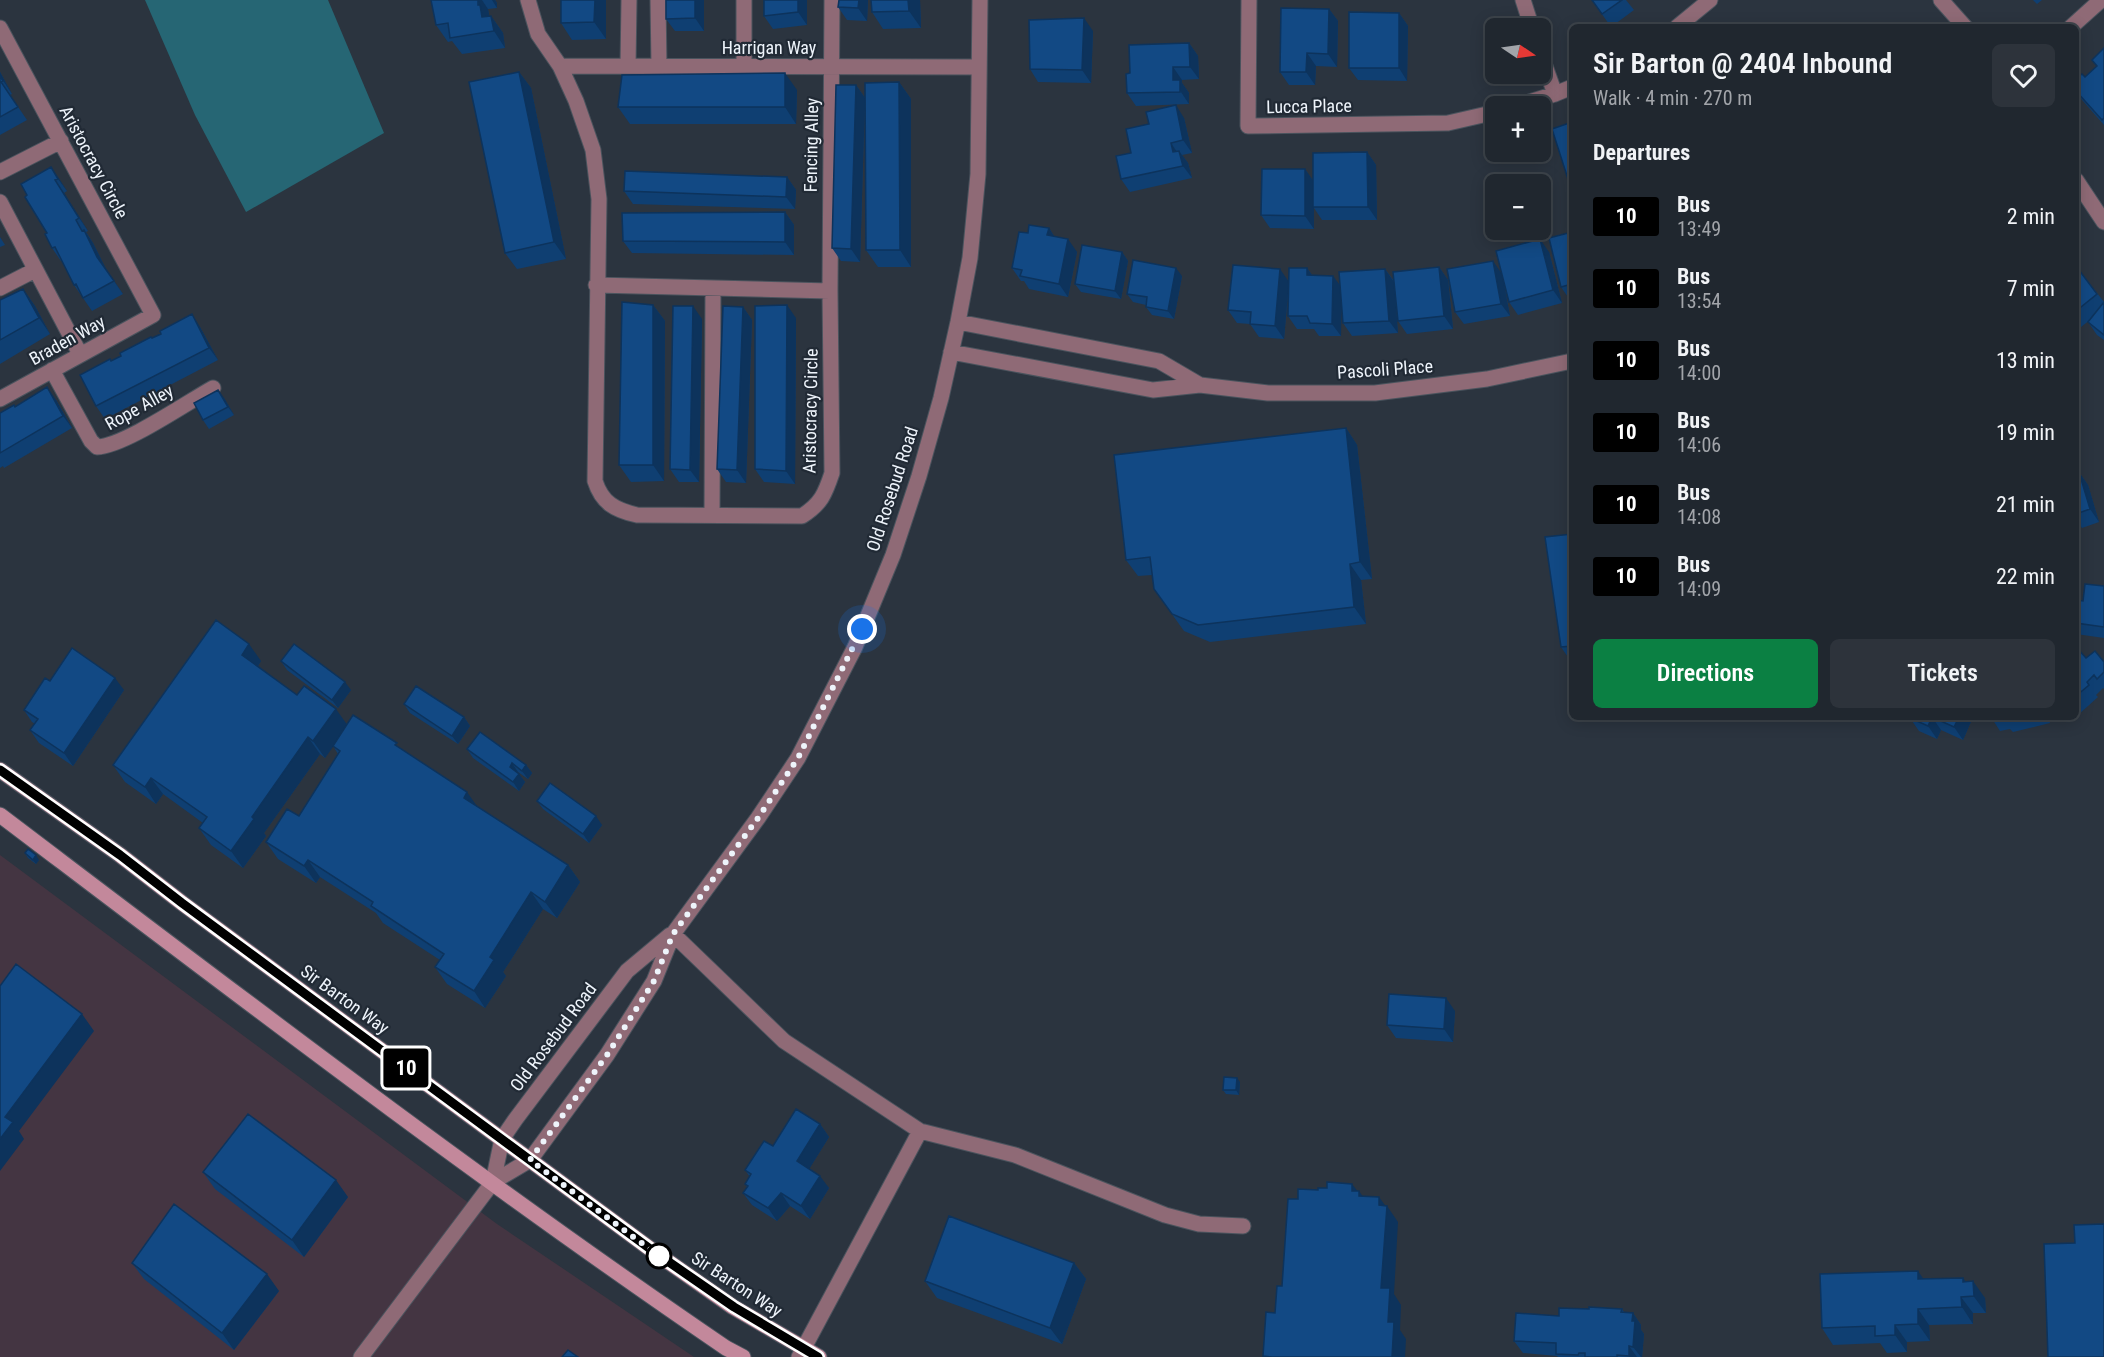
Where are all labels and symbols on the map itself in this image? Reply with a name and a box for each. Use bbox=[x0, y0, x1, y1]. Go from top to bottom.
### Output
north arrow bbox=[1485, 18, 1551, 84]
street label: Harrigan Way bbox=[722, 37, 817, 58]
street label: Lucca Place bbox=[1266, 95, 1352, 117]
street label: Fencing Alley bbox=[800, 97, 822, 192]
street label: Aristocracy Circle bbox=[55, 102, 133, 222]
street label: Braden Way bbox=[26, 310, 109, 369]
street label: Aristocracy Circle bbox=[798, 348, 822, 474]
street label: Pascoli Place bbox=[1336, 355, 1434, 383]
street label: Rope Alley bbox=[101, 380, 177, 434]
street label: Old Rosebud Road bbox=[862, 424, 922, 554]
your location bbox=[847, 614, 877, 644]
street label: Sir Barton Way bbox=[297, 960, 394, 1038]
street label: Old Rosebud Road bbox=[505, 979, 601, 1095]
line badge: 10 bbox=[379, 1048, 433, 1088]
unlabelled marker bbox=[646, 1243, 672, 1269]
street label: Sir Barton Way bbox=[688, 1247, 787, 1321]

